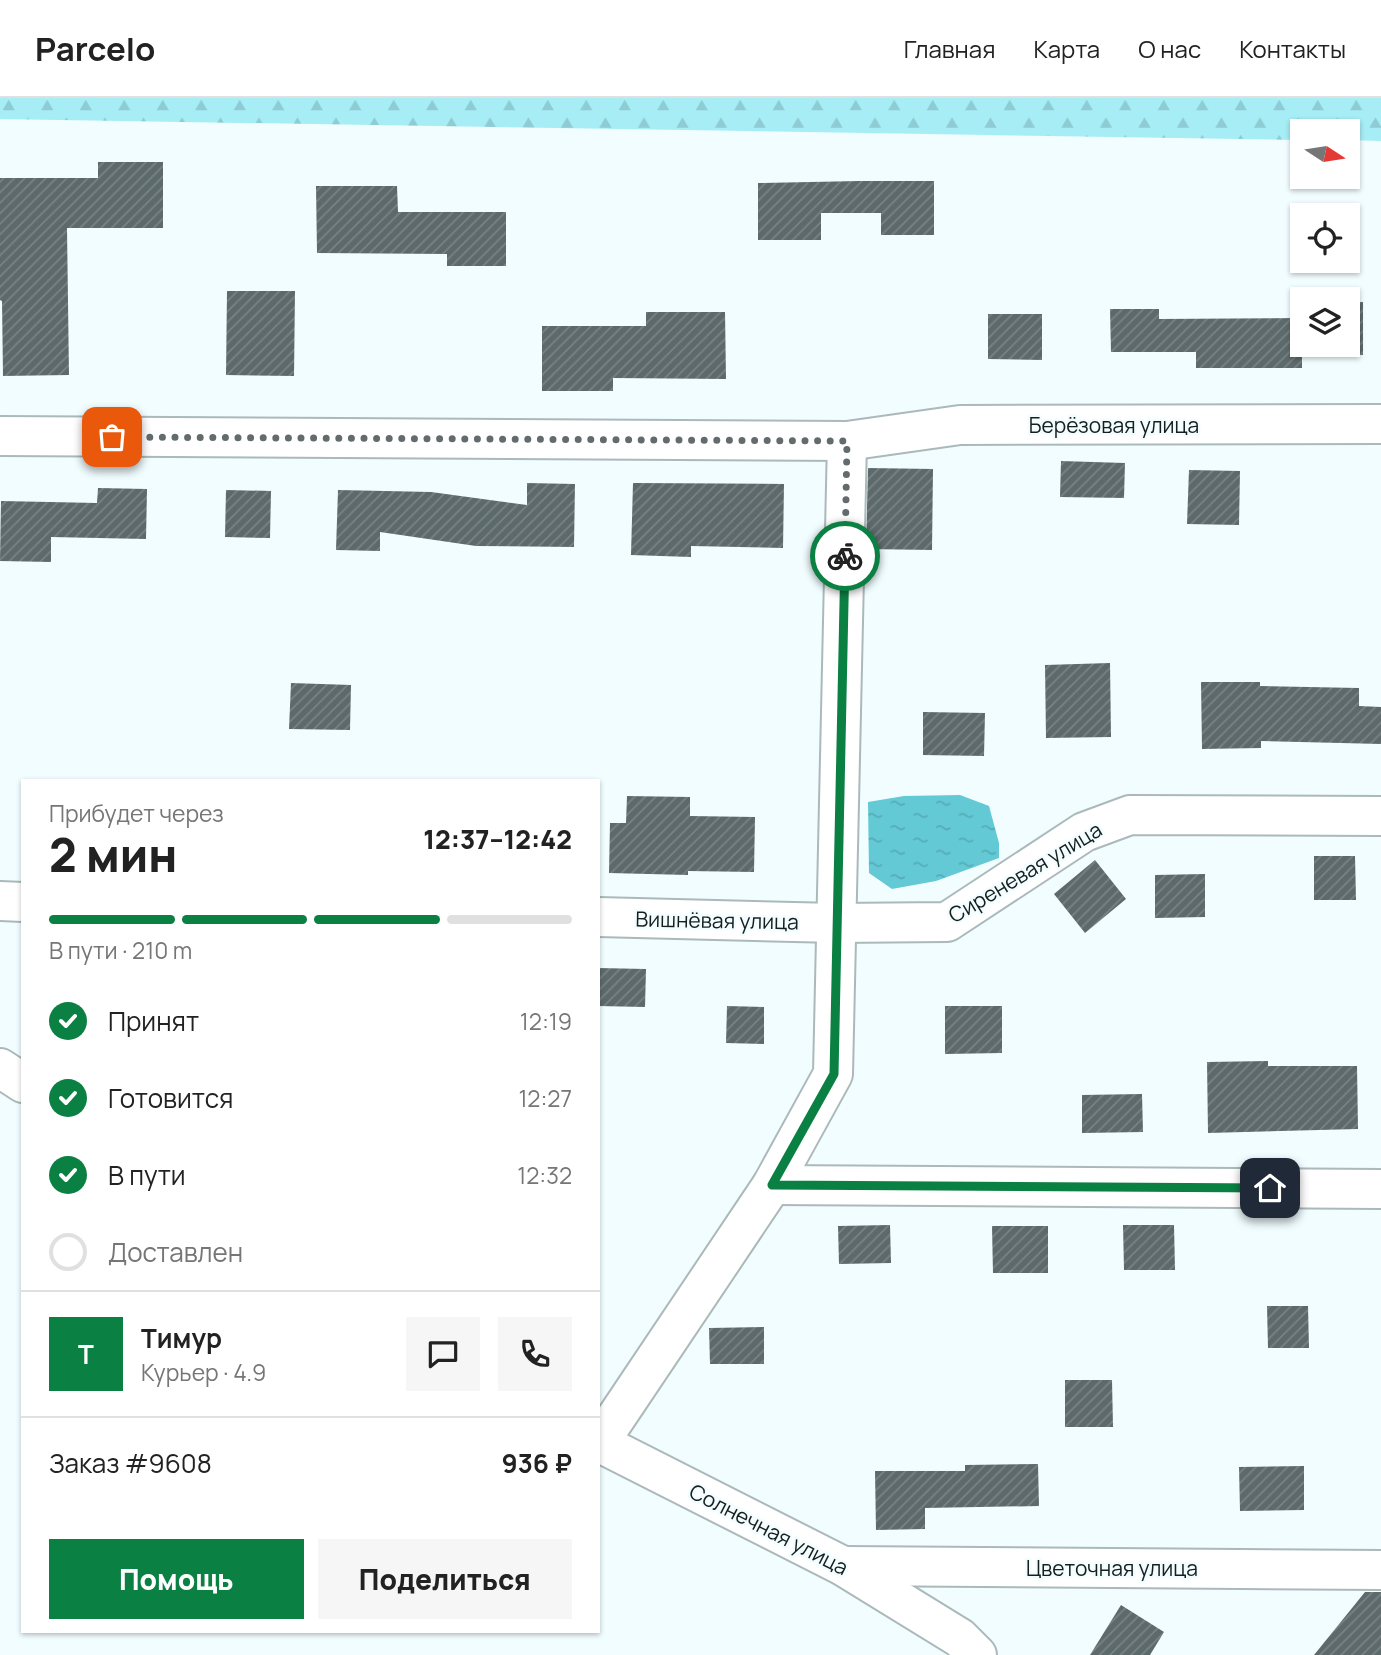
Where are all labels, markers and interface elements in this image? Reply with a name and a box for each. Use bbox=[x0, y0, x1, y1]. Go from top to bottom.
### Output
text: Parcelo bbox=[35, 26, 156, 71]
text: Главная bbox=[904, 32, 995, 65]
text: Карта bbox=[1033, 32, 1100, 65]
text: О нас bbox=[1138, 32, 1201, 65]
text: Контакты bbox=[1239, 32, 1346, 65]
north arrow bbox=[1290, 119, 1360, 189]
map controls bbox=[1290, 119, 1360, 357]
button: locate bbox=[1290, 203, 1360, 273]
button: layers bbox=[1290, 287, 1360, 357]
pin bbox=[82, 407, 142, 467]
street label: Берёзовая улица bbox=[1029, 411, 1199, 439]
icon: bag bbox=[93, 418, 131, 456]
courier bbox=[810, 521, 880, 591]
icon: bike bbox=[826, 537, 864, 575]
text: Прибудет через bbox=[49, 797, 224, 829]
street label: Сиреневая улица bbox=[943, 815, 1107, 929]
text: 12:37–12:42 bbox=[423, 821, 572, 857]
text: 2 мин bbox=[49, 823, 177, 886]
street label: Вишнёвая улица bbox=[635, 905, 799, 935]
text: В пути · 210 m bbox=[49, 934, 192, 966]
icon: check bbox=[49, 1002, 87, 1040]
text: Принят bbox=[108, 1003, 199, 1039]
text: 12:19 bbox=[520, 1005, 572, 1037]
icon: check bbox=[49, 1079, 87, 1117]
text: Готовится bbox=[108, 1080, 233, 1116]
text: 12:27 bbox=[518, 1082, 572, 1114]
icon: check bbox=[49, 1156, 87, 1194]
text: В пути bbox=[108, 1157, 186, 1193]
pin bbox=[1240, 1158, 1300, 1218]
text: 12:32 bbox=[517, 1159, 572, 1191]
icon: home bbox=[1251, 1169, 1289, 1207]
text: Доставлен bbox=[108, 1234, 243, 1270]
button: chat bbox=[406, 1317, 480, 1391]
button: phone bbox=[498, 1317, 572, 1391]
text: Тимур bbox=[141, 1320, 222, 1356]
text: Т bbox=[78, 1336, 94, 1372]
text: Курьер · 4.9 bbox=[141, 1356, 266, 1388]
text: Заказ #9608 bbox=[49, 1445, 212, 1481]
text: 936 ₽ bbox=[502, 1445, 572, 1481]
street label: Солнечная улица bbox=[685, 1477, 853, 1581]
button: Помощь bbox=[49, 1539, 304, 1619]
button: Поделиться bbox=[318, 1539, 572, 1619]
street label: Цветочная улица bbox=[1026, 1554, 1198, 1582]

